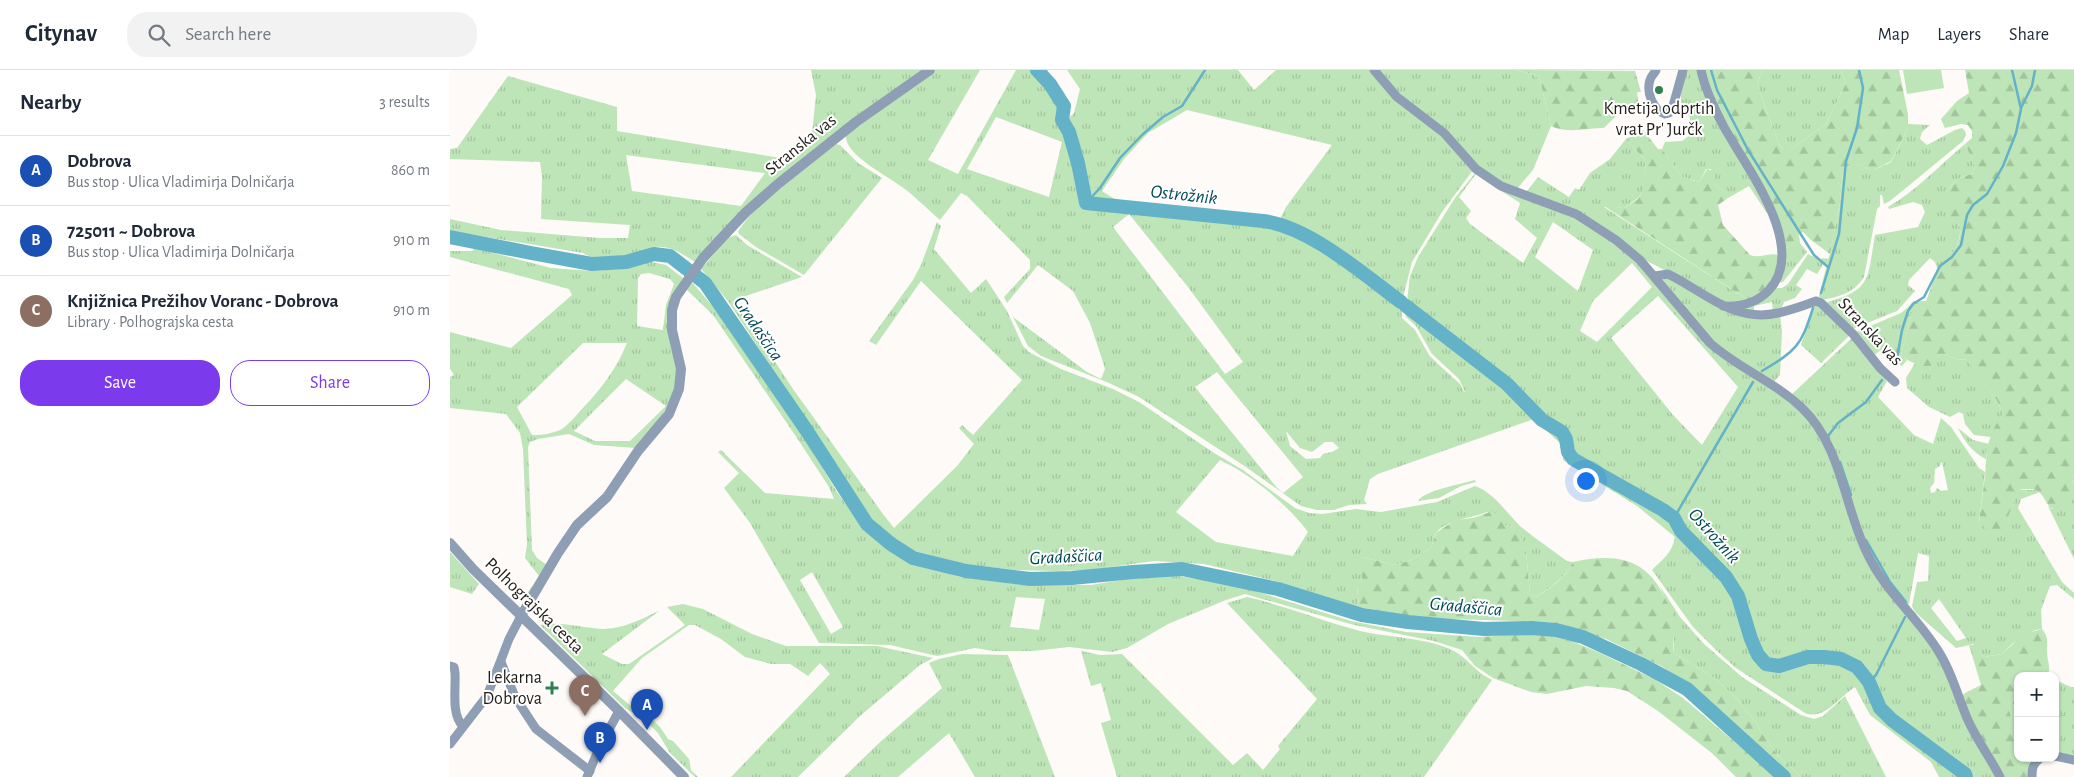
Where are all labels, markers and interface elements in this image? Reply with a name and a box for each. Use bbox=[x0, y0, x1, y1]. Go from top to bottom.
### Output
search box bbox=[127, 12, 477, 57]
icon: search bbox=[145, 21, 173, 49]
text: Citynav bbox=[25, 22, 97, 46]
text: Search here bbox=[185, 25, 271, 44]
text: Map bbox=[1878, 26, 1909, 44]
text: Layers bbox=[1937, 26, 1981, 44]
text: Share bbox=[2009, 26, 2049, 44]
marker: Kmetija odprtih vrat Pr' Jurčk bbox=[1653, 84, 1665, 96]
text: Nearby bbox=[20, 92, 81, 113]
text: 3 results bbox=[379, 94, 430, 110]
place label: Kmetija odprtih vrat Pr' Jurčk bbox=[1604, 100, 1714, 139]
street label: Stranska vas bbox=[762, 111, 840, 179]
text: Dobrova bbox=[67, 152, 132, 171]
text: A bbox=[31, 162, 41, 178]
text: 860 m bbox=[391, 162, 430, 178]
text: Bus stop · Ulica Vladimirja Dolničarja bbox=[67, 174, 295, 190]
water label: Ostrožnik bbox=[1150, 182, 1219, 208]
text: 725011 ~ Dobrova bbox=[67, 222, 196, 241]
text: B bbox=[31, 232, 41, 248]
text: 910 m bbox=[393, 232, 430, 248]
text: Bus stop · Ulica Vladimirja Dolničarja bbox=[67, 244, 295, 260]
text: Knjižnica Prežihov Voranc - Dobrova bbox=[67, 292, 339, 311]
water label: Gradaščica bbox=[730, 293, 786, 365]
street label: Stranska vas bbox=[1834, 295, 1906, 369]
text: C bbox=[32, 302, 40, 318]
text: 910 m bbox=[393, 302, 430, 318]
text: Library · Polhograjska cesta bbox=[67, 314, 234, 330]
button: Save bbox=[20, 360, 220, 406]
button: Share bbox=[230, 360, 430, 406]
your location bbox=[1573, 468, 1599, 494]
water label: Ostrožnik bbox=[1684, 505, 1744, 567]
water label: Gradaščica bbox=[1029, 546, 1103, 568]
street label: Polhograjska cesta bbox=[481, 555, 587, 657]
water label: Gradaščica bbox=[1429, 594, 1503, 620]
place label: Lekarna Dobrova bbox=[482, 669, 542, 708]
map controls bbox=[2014, 672, 2059, 762]
button: + bbox=[2014, 672, 2059, 717]
pin: C bbox=[569, 675, 601, 716]
marker: Lekarna Dobrova bbox=[546, 682, 558, 694]
pin: A bbox=[631, 689, 663, 730]
button: − bbox=[2014, 717, 2059, 762]
pin: B bbox=[584, 722, 616, 763]

